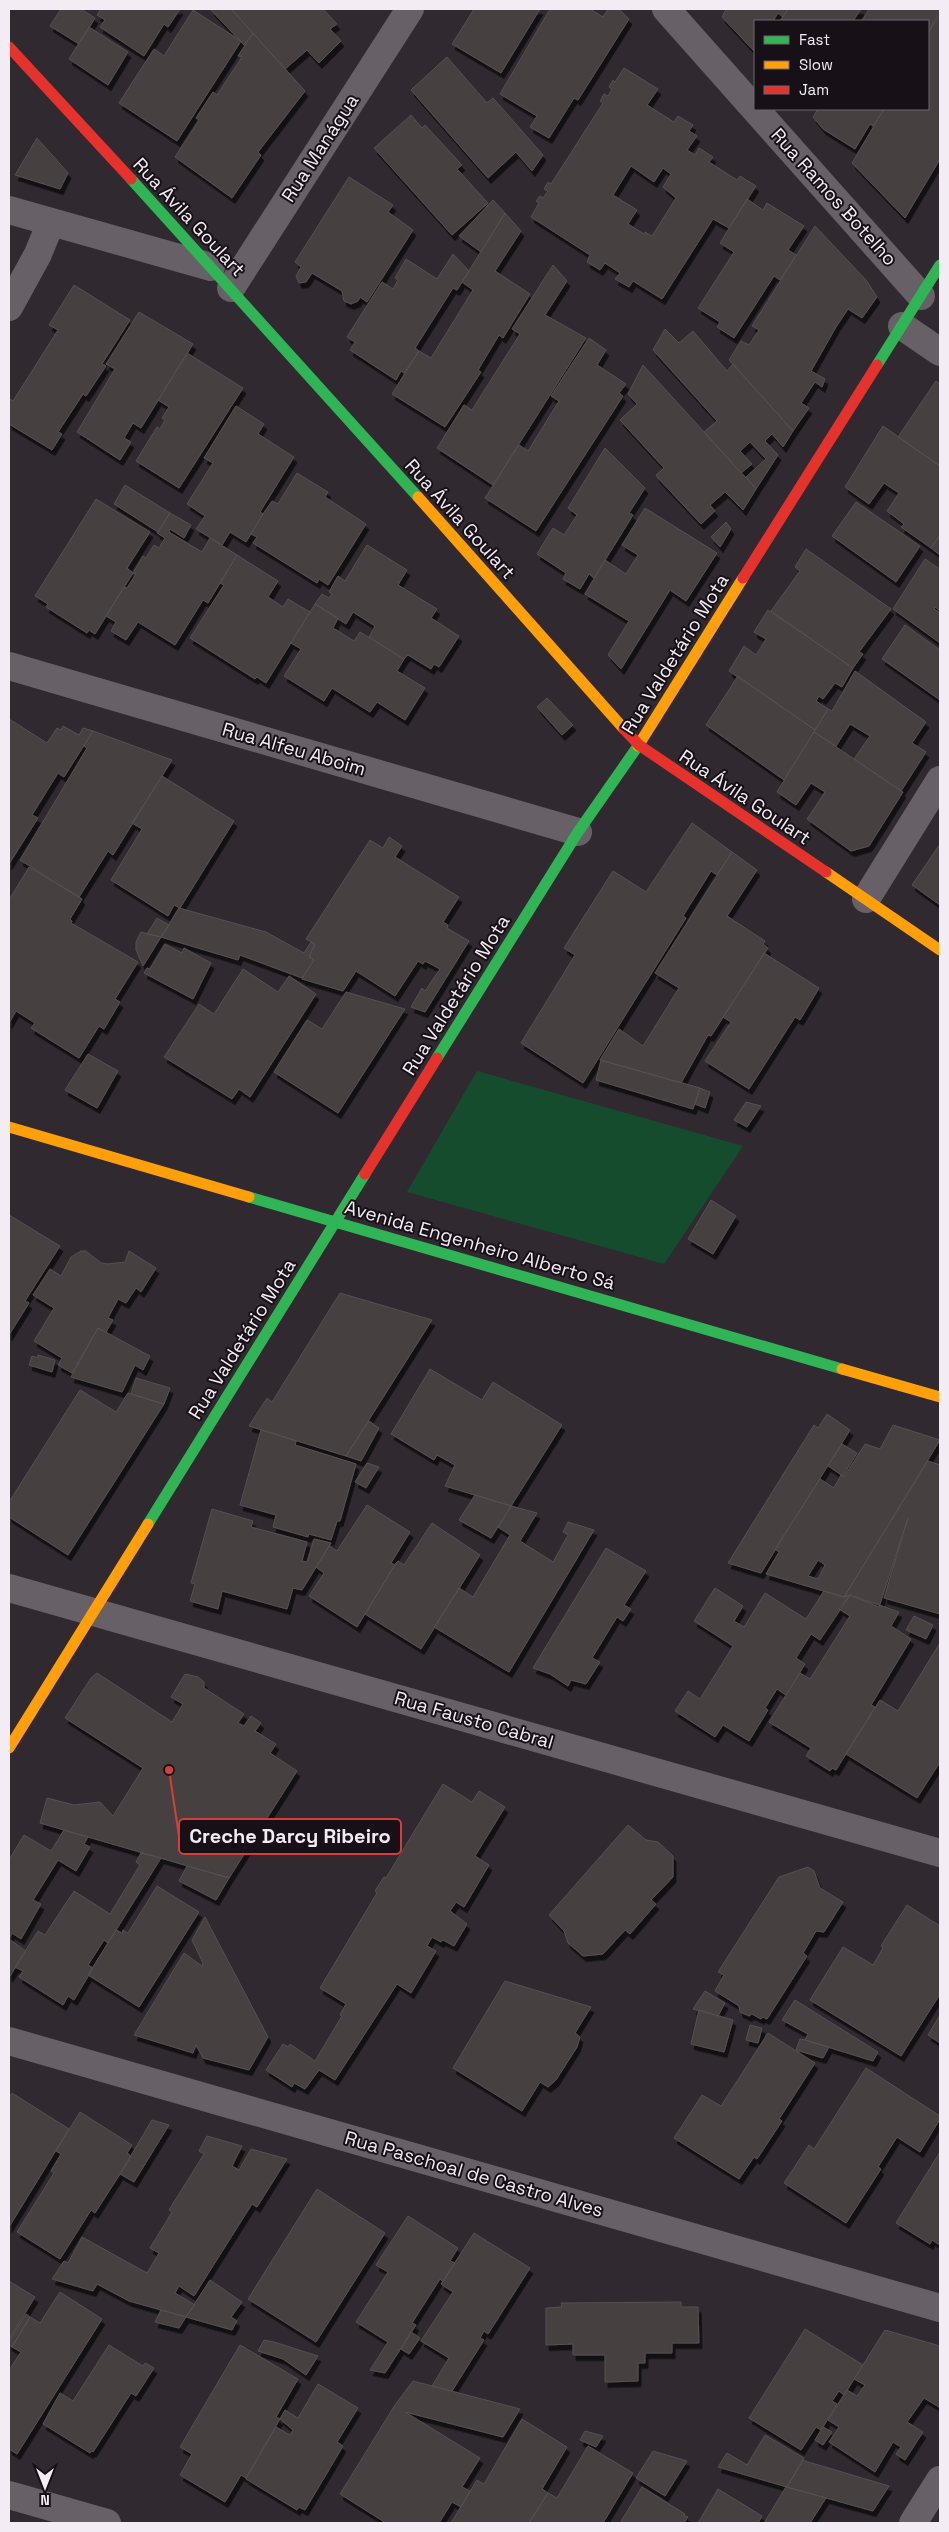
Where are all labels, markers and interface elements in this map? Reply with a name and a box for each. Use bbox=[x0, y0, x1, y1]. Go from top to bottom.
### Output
legend bbox=[754, 20, 929, 110]
text: Fast bbox=[799, 30, 830, 49]
text: Slow bbox=[799, 55, 833, 74]
text: Jam bbox=[799, 80, 829, 99]
street label: Rua Manágua bbox=[276, 89, 364, 207]
street label: Rua Ramos Botelho bbox=[766, 123, 902, 271]
street label: Rua Ávila Goulart bbox=[127, 152, 251, 282]
street label: Rua Ávila Goulart bbox=[399, 454, 521, 584]
street label: Rua Valdetário Mota bbox=[616, 569, 735, 739]
street label: Rua Alfeu Aboim bbox=[219, 717, 369, 781]
street label: Rua Ávila Goulart bbox=[674, 744, 816, 850]
street label: Rua Valdetário Mota bbox=[397, 910, 516, 1080]
street label: Avenida Engenheiro Alberto Sá bbox=[342, 1194, 618, 1296]
street label: Rua Valdetário Mota bbox=[183, 1254, 302, 1424]
street label: Rua Fausto Cabral bbox=[392, 1685, 556, 1755]
callout: Creche Darcy Ribeiro bbox=[179, 1819, 401, 1854]
text: Creche Darcy Ribeiro bbox=[189, 1823, 391, 1849]
street label: Rua Paschoal de Castro Alves bbox=[342, 2125, 606, 2223]
north arrow bbox=[20, 2462, 70, 2512]
text: N bbox=[40, 2491, 50, 2509]

